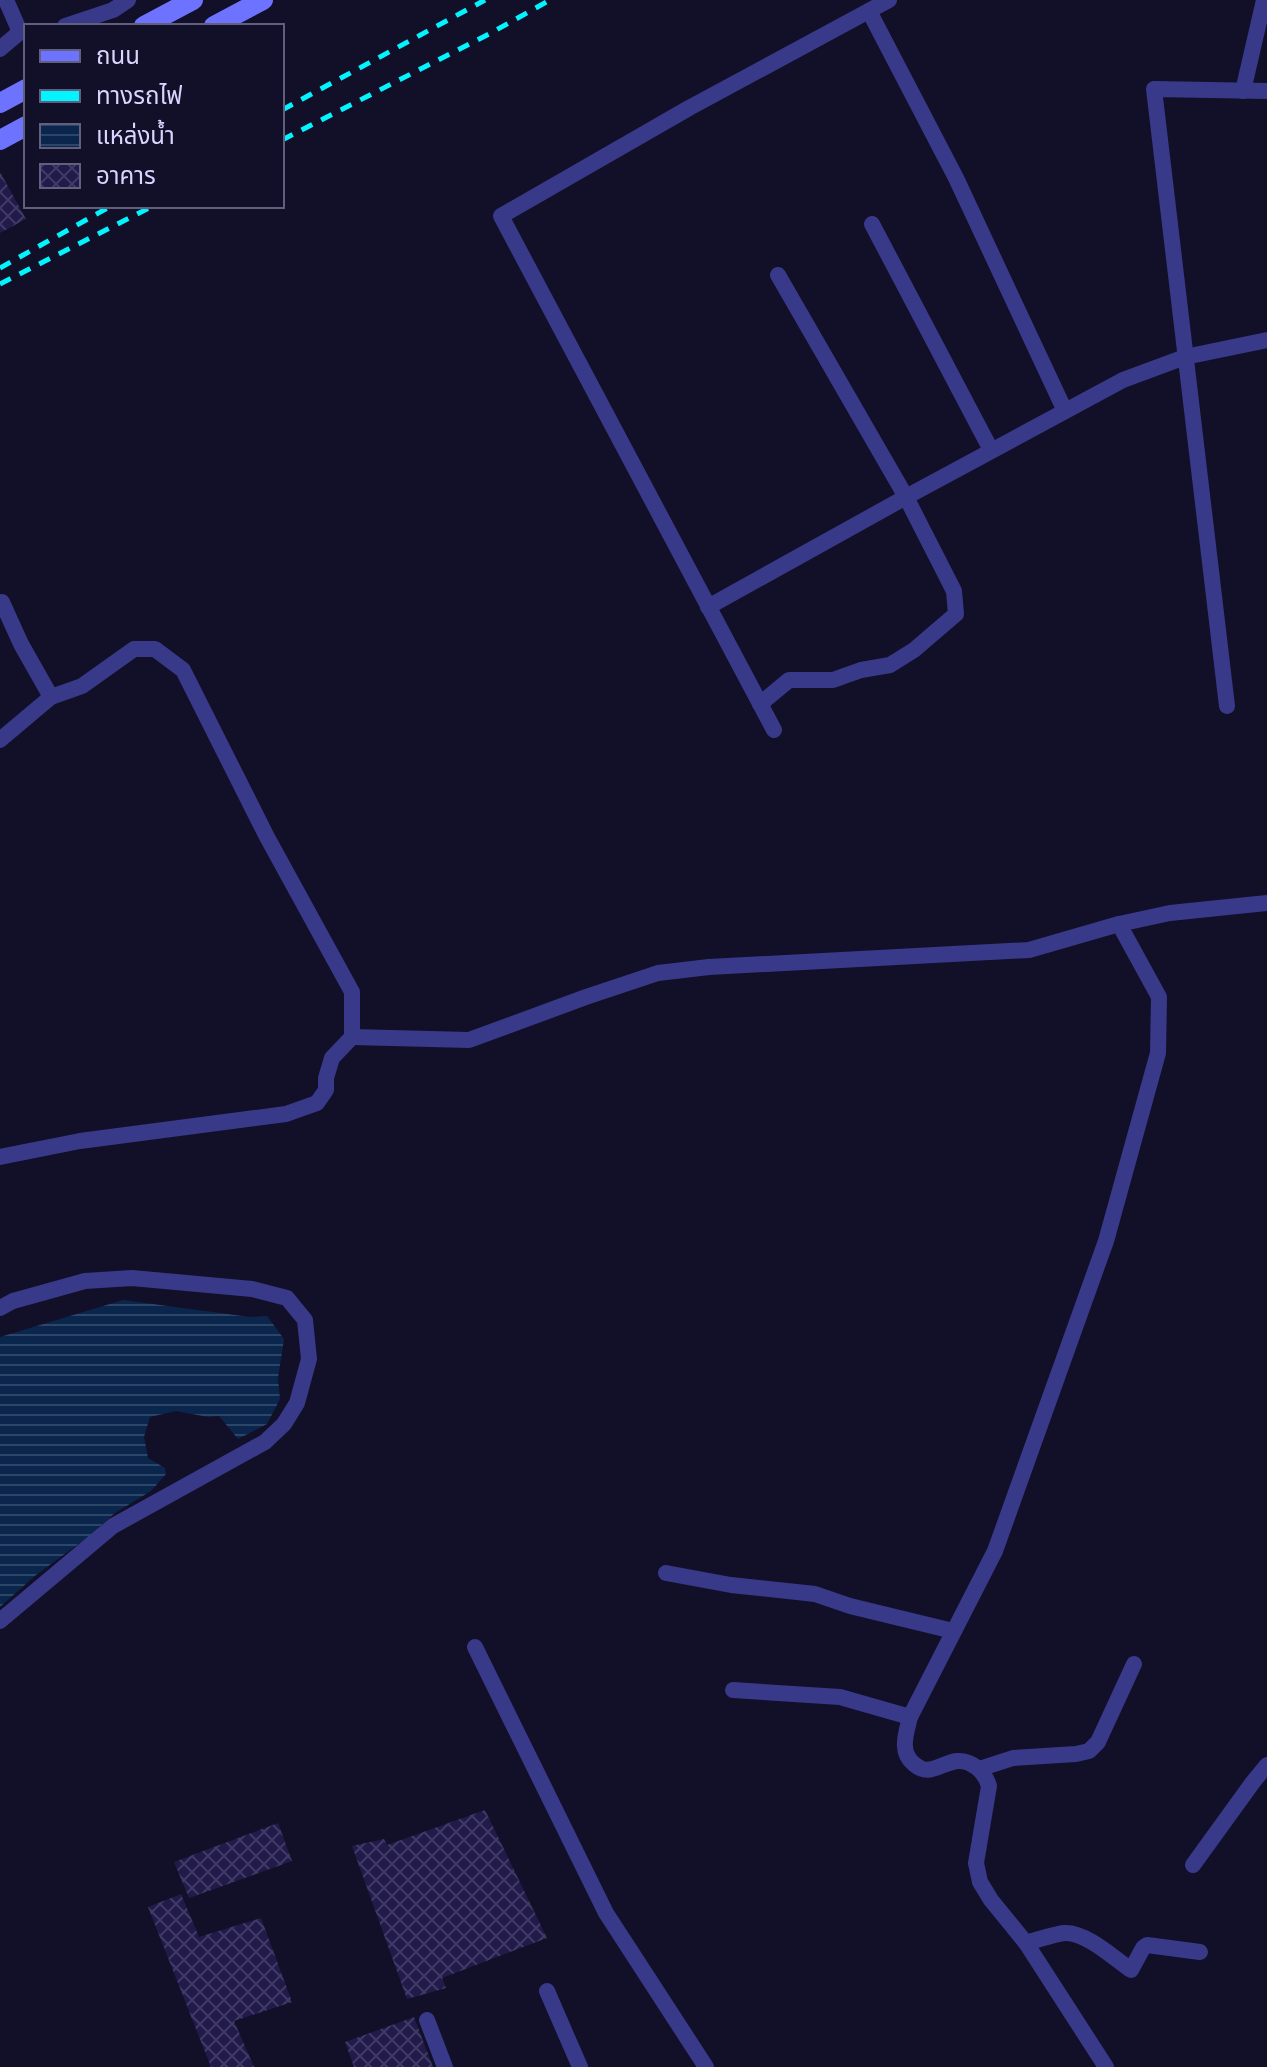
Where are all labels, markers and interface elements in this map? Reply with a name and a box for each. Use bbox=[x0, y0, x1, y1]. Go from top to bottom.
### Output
legend bbox=[24, 24, 284, 208]
text: ถนน bbox=[96, 40, 140, 69]
text: ทางรถไฟ bbox=[96, 80, 183, 109]
text: แหล่งน้ำ bbox=[96, 119, 175, 149]
text: อาคาร bbox=[96, 160, 156, 189]

